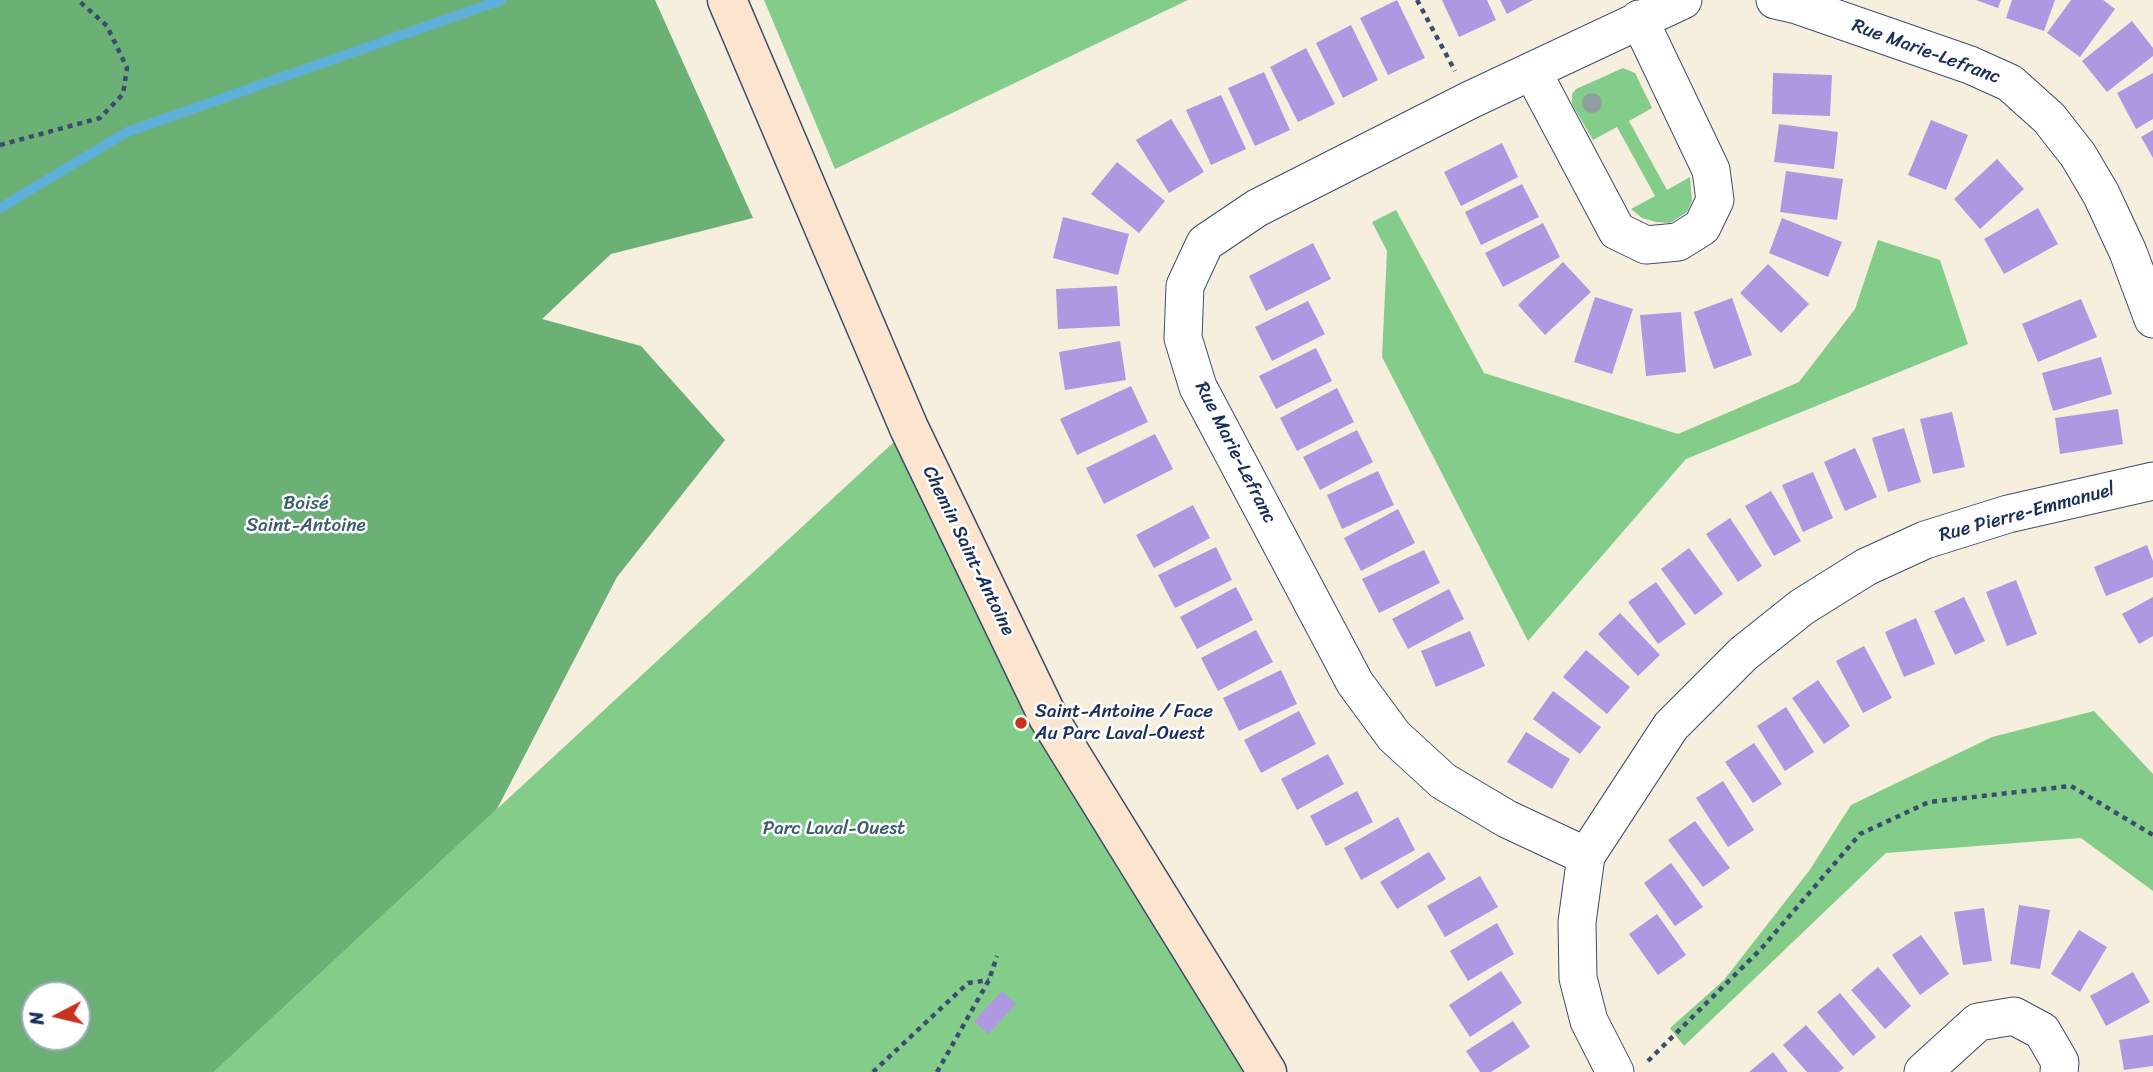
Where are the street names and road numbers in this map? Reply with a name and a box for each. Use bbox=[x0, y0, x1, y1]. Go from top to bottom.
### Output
street label: Rue Marie-Lefranc bbox=[1849, 15, 2003, 89]
street label: Rue Marie-Lefranc bbox=[1189, 378, 1281, 528]
street label: Chemin Saint-Antoine bbox=[917, 462, 1019, 640]
street label: Rue Pierre-Emmanuel bbox=[1937, 479, 2117, 547]

